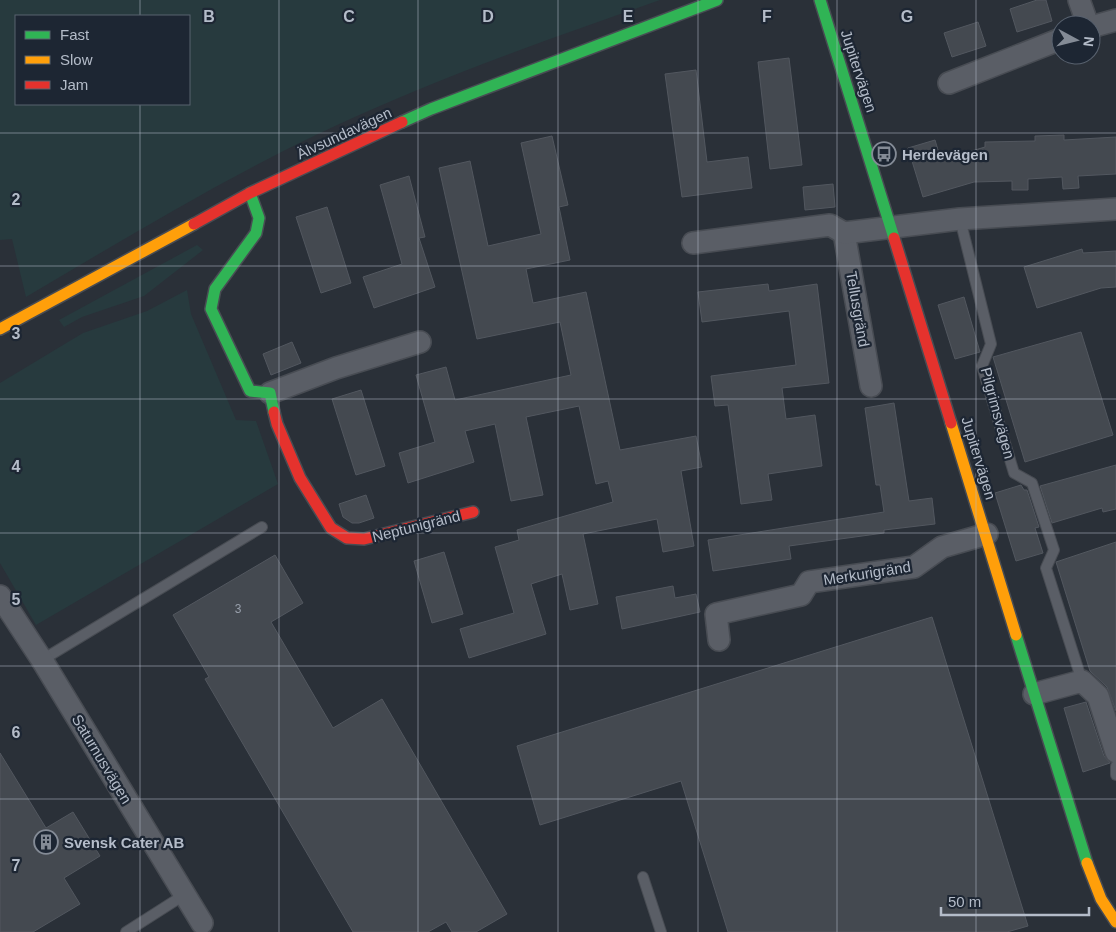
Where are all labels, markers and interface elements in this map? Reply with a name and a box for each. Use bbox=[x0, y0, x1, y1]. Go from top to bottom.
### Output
text: B bbox=[203, 8, 215, 25]
text: C bbox=[343, 8, 355, 25]
text: D bbox=[482, 8, 494, 25]
text: E bbox=[623, 8, 634, 25]
text: F bbox=[762, 8, 772, 25]
text: G bbox=[901, 8, 913, 25]
legend bbox=[15, 15, 190, 105]
north arrow bbox=[1051, 15, 1101, 65]
text: Fast bbox=[60, 26, 90, 43]
street label: Jupitervägen bbox=[838, 28, 880, 114]
text: N bbox=[1080, 36, 1097, 48]
text: Slow bbox=[60, 51, 93, 68]
text: Jam bbox=[60, 76, 88, 93]
street label: Älvsundavägen bbox=[294, 104, 394, 162]
bus stop icon: Herdevägen bbox=[871, 141, 897, 167]
place label: Herdevägen bbox=[902, 146, 988, 163]
text: 2 bbox=[12, 191, 21, 208]
street label: Tellusgränd bbox=[843, 270, 873, 348]
text: 3 bbox=[12, 325, 21, 342]
street label: Pilgrimsvägen bbox=[978, 365, 1018, 461]
street label: Jupitervägen bbox=[958, 414, 1000, 502]
text: 4 bbox=[12, 458, 21, 475]
street label: Neptunigränd bbox=[370, 507, 462, 545]
street label: Merkurigränd bbox=[822, 558, 912, 588]
text: 5 bbox=[12, 591, 21, 608]
house number: 3 bbox=[235, 602, 242, 616]
street label: Saturnusvägen bbox=[69, 711, 135, 807]
text: 6 bbox=[12, 724, 21, 741]
building icon: Svensk Cater AB bbox=[33, 829, 59, 855]
place label: Svensk Cater AB bbox=[64, 834, 184, 851]
text: 7 bbox=[12, 857, 21, 874]
scale bar bbox=[941, 884, 1088, 916]
text: 50 m bbox=[948, 893, 981, 910]

